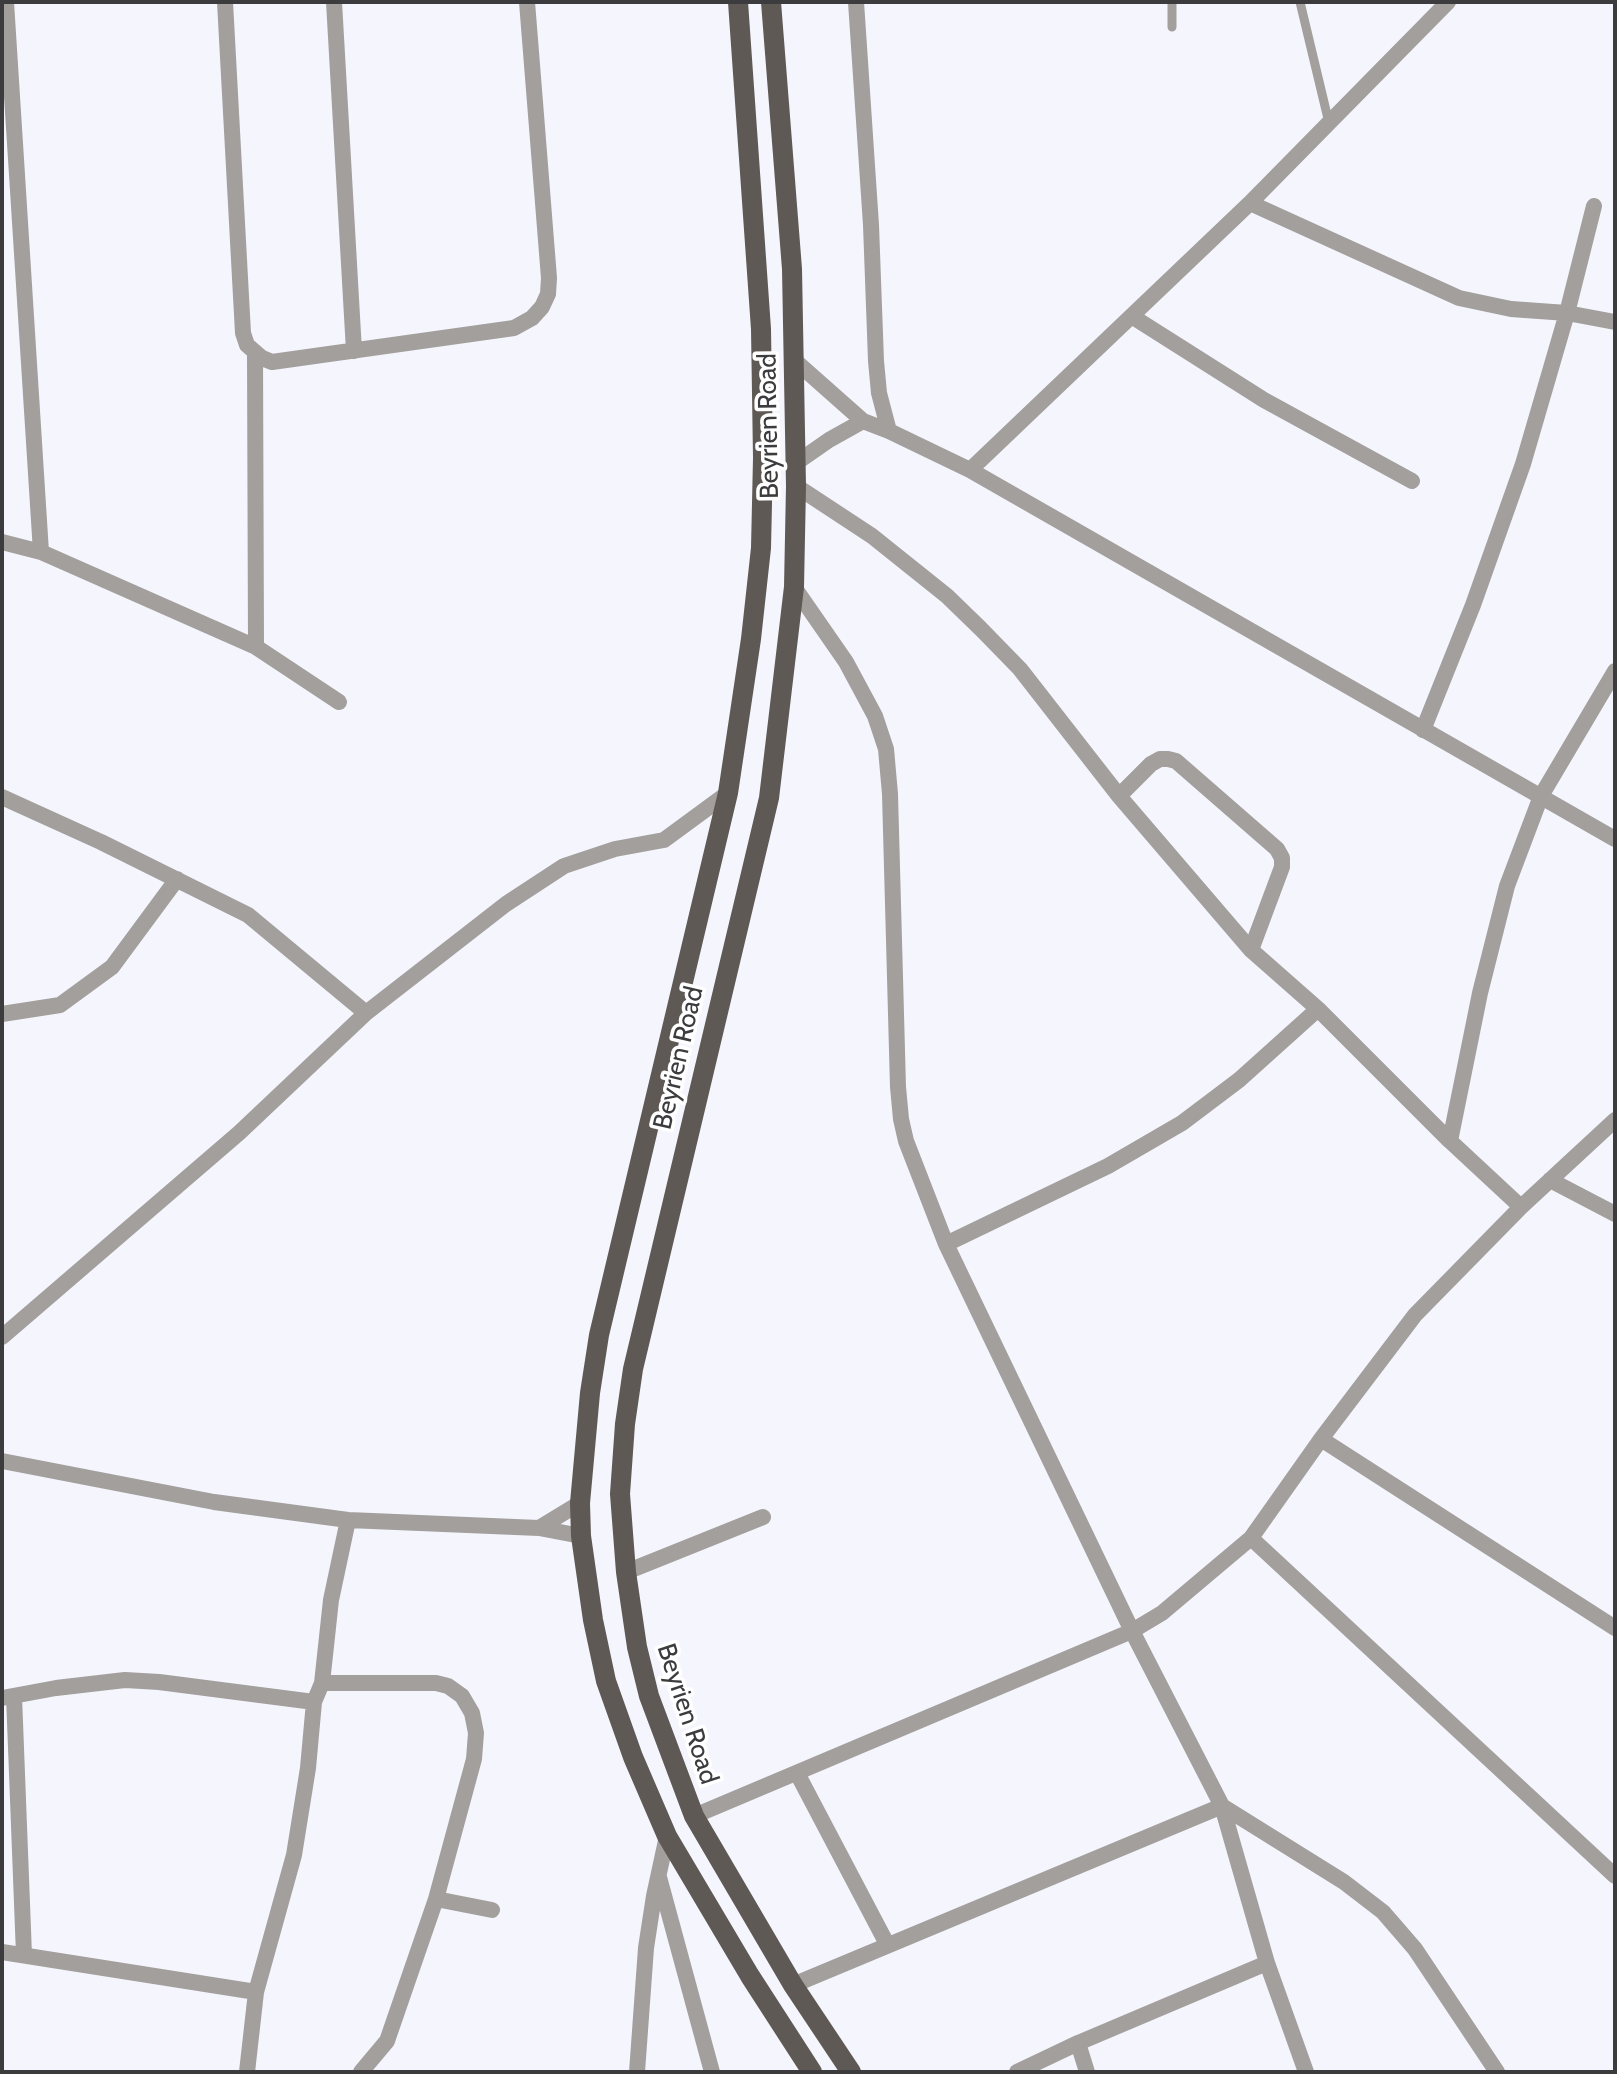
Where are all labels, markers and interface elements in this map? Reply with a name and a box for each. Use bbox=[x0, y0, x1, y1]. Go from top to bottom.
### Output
street label: Beyrien Road bbox=[752, 353, 786, 499]
street label: Beyrien Road bbox=[647, 984, 711, 1132]
street label: Beyrien Road bbox=[650, 1640, 724, 1788]

